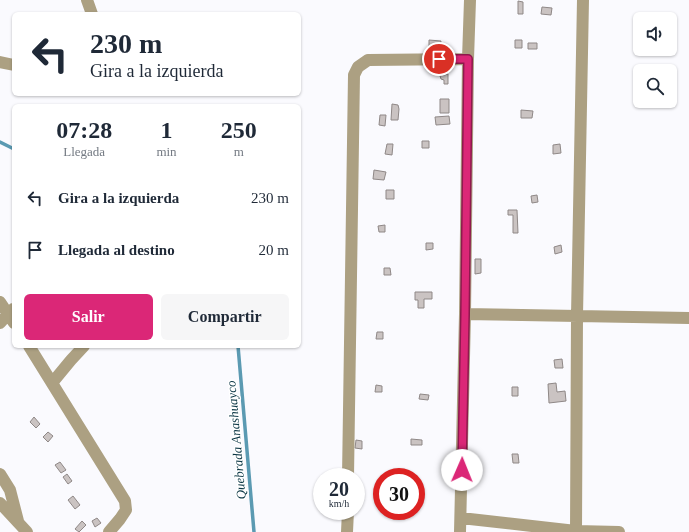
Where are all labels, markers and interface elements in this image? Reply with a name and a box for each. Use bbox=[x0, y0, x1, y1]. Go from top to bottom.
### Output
map controls bbox=[633, 12, 677, 108]
button: sound bbox=[633, 12, 677, 56]
icon: left bbox=[24, 28, 76, 80]
text: 230 m bbox=[90, 28, 162, 59]
pin bbox=[422, 42, 456, 76]
icon: arrive bbox=[428, 48, 450, 70]
text: Gira a la izquierda bbox=[90, 61, 223, 81]
button: search bbox=[633, 64, 677, 108]
text: 07:28 bbox=[56, 117, 112, 143]
text: 1 bbox=[160, 117, 172, 143]
text: 250 bbox=[221, 117, 257, 143]
text: Llegada bbox=[63, 144, 105, 159]
text: min bbox=[156, 144, 177, 159]
text: m bbox=[234, 144, 244, 159]
icon: left bbox=[24, 187, 46, 209]
text: Gira a la izquierda bbox=[58, 190, 179, 206]
text: 230 m bbox=[251, 190, 289, 206]
icon: arrive bbox=[24, 239, 46, 261]
text: Llegada al destino bbox=[58, 242, 175, 258]
text: 20 m bbox=[259, 242, 289, 258]
button: Salir bbox=[24, 294, 153, 340]
button: Compartir bbox=[161, 294, 289, 340]
water label: Quebrada Anashuayco bbox=[223, 379, 249, 500]
position arrow bbox=[441, 449, 483, 491]
speed limit sign: 30 bbox=[373, 468, 425, 520]
text: 20 bbox=[329, 478, 349, 500]
text: km/h bbox=[329, 498, 349, 509]

